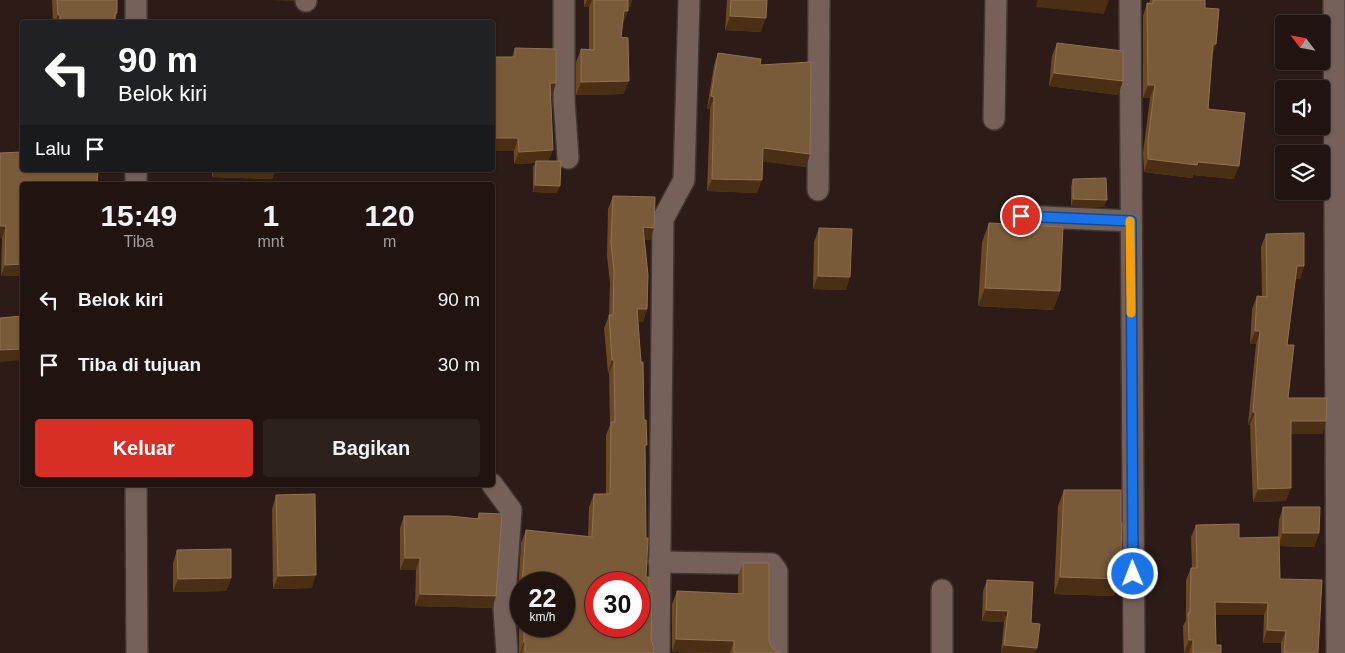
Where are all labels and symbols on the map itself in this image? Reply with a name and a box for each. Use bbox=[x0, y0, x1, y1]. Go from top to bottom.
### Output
north arrow bbox=[1275, 15, 1330, 70]
pin bbox=[1000, 195, 1042, 237]
position arrow bbox=[1106, 547, 1158, 599]
speed limit sign: 30 bbox=[585, 572, 650, 637]

